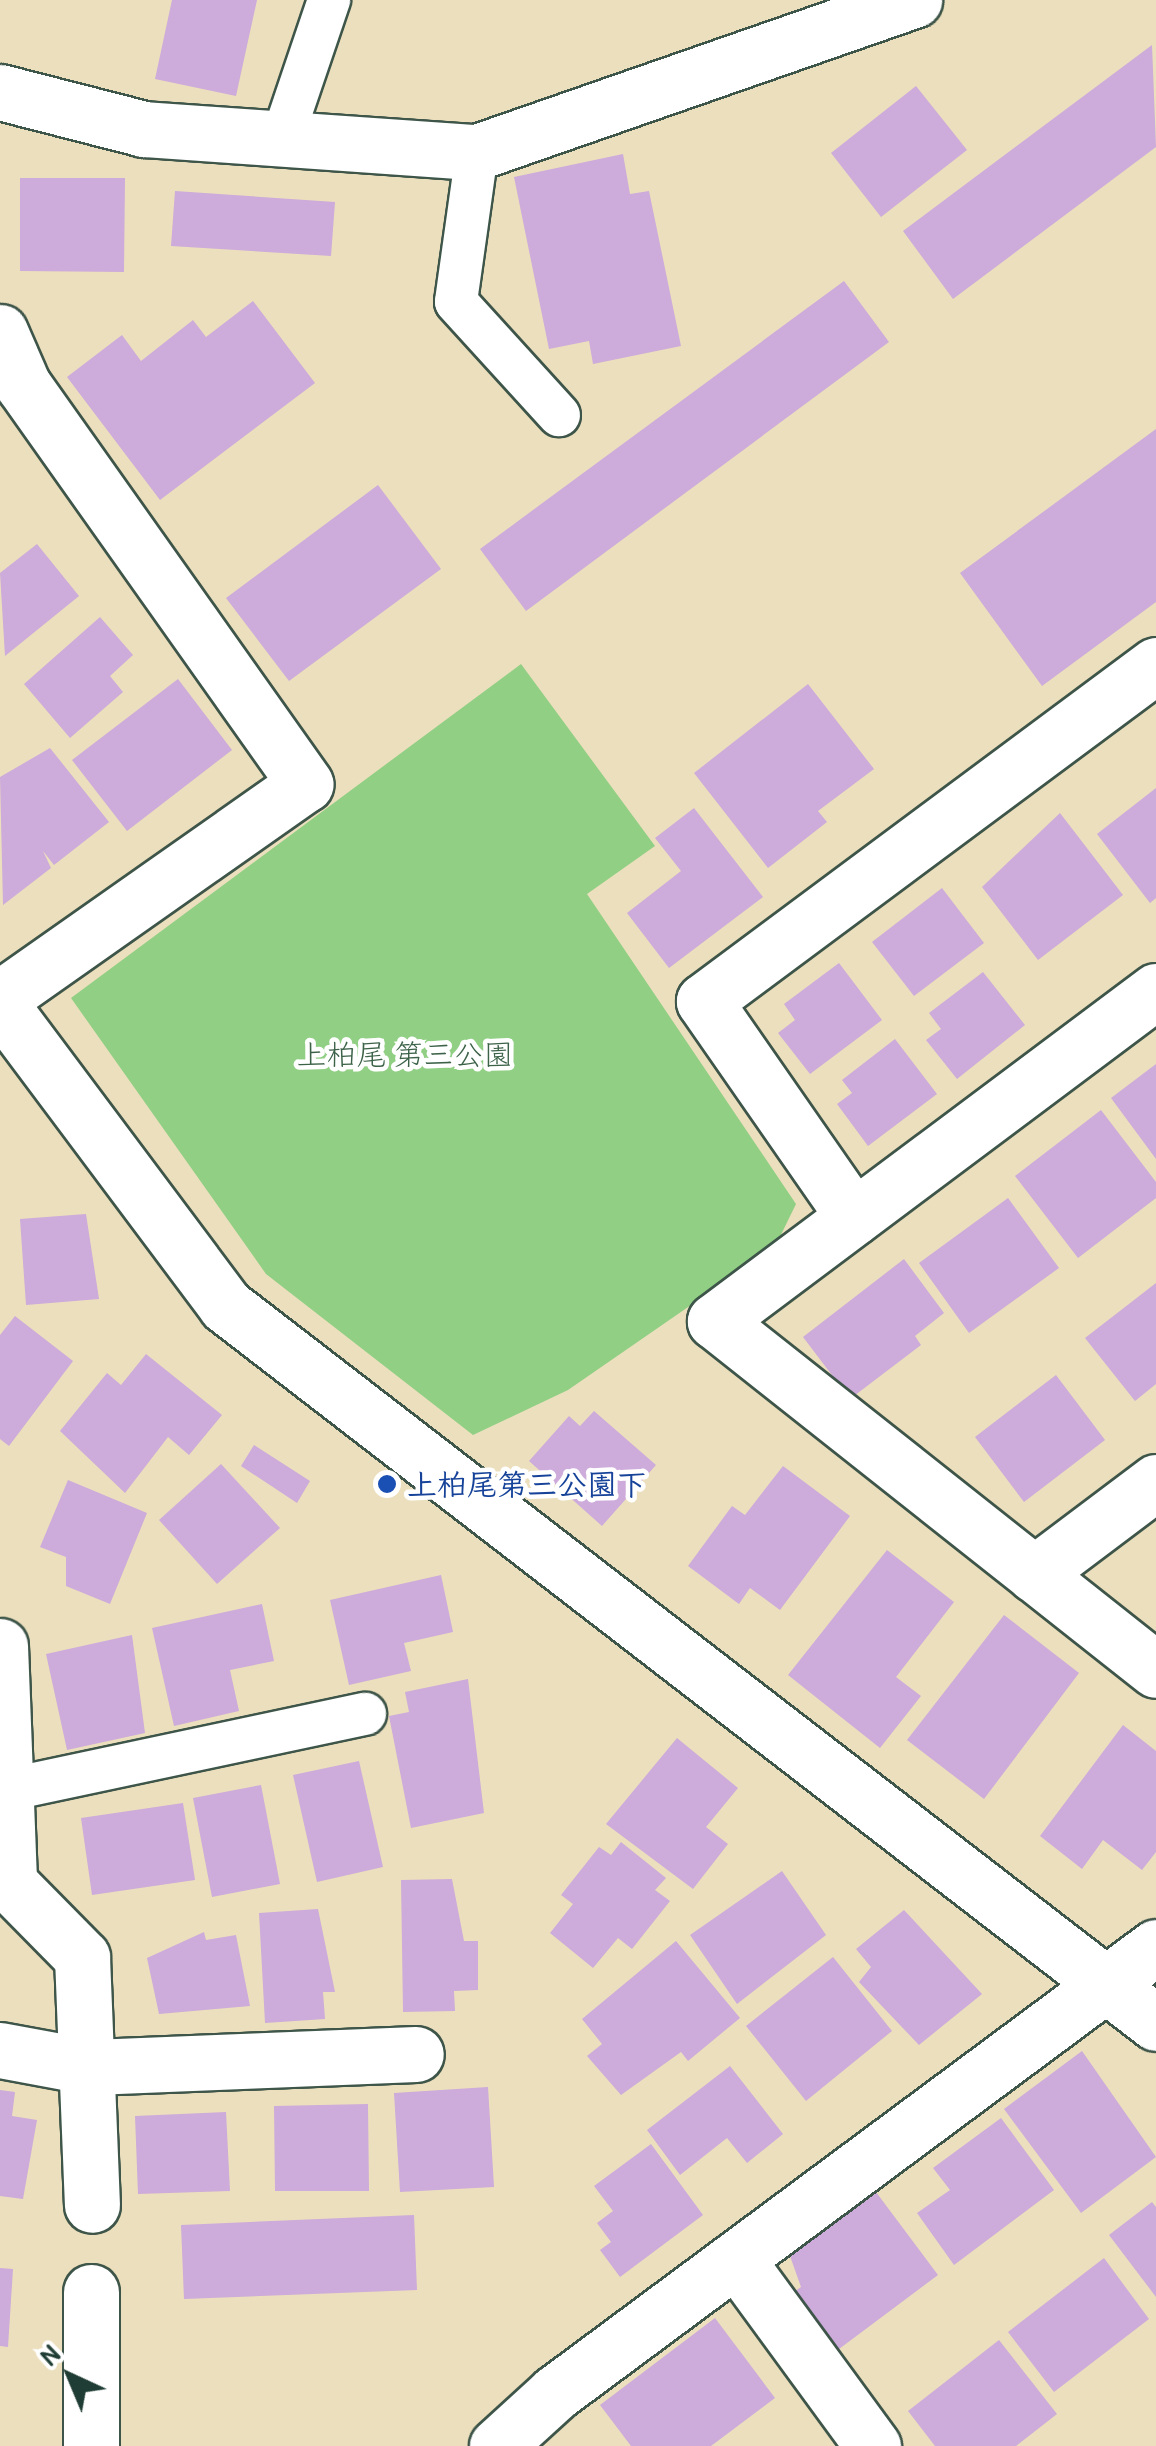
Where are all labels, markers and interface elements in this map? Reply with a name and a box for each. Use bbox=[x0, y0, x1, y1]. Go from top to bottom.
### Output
park label: 上柏尾 第三公園 bbox=[297, 1036, 513, 1072]
place label: 上柏尾第三公園下 bbox=[407, 1466, 647, 1502]
marker: 上柏尾第三公園下 bbox=[376, 1473, 398, 1495]
north arrow bbox=[20, 2326, 120, 2426]
text: N bbox=[31, 2336, 68, 2373]

